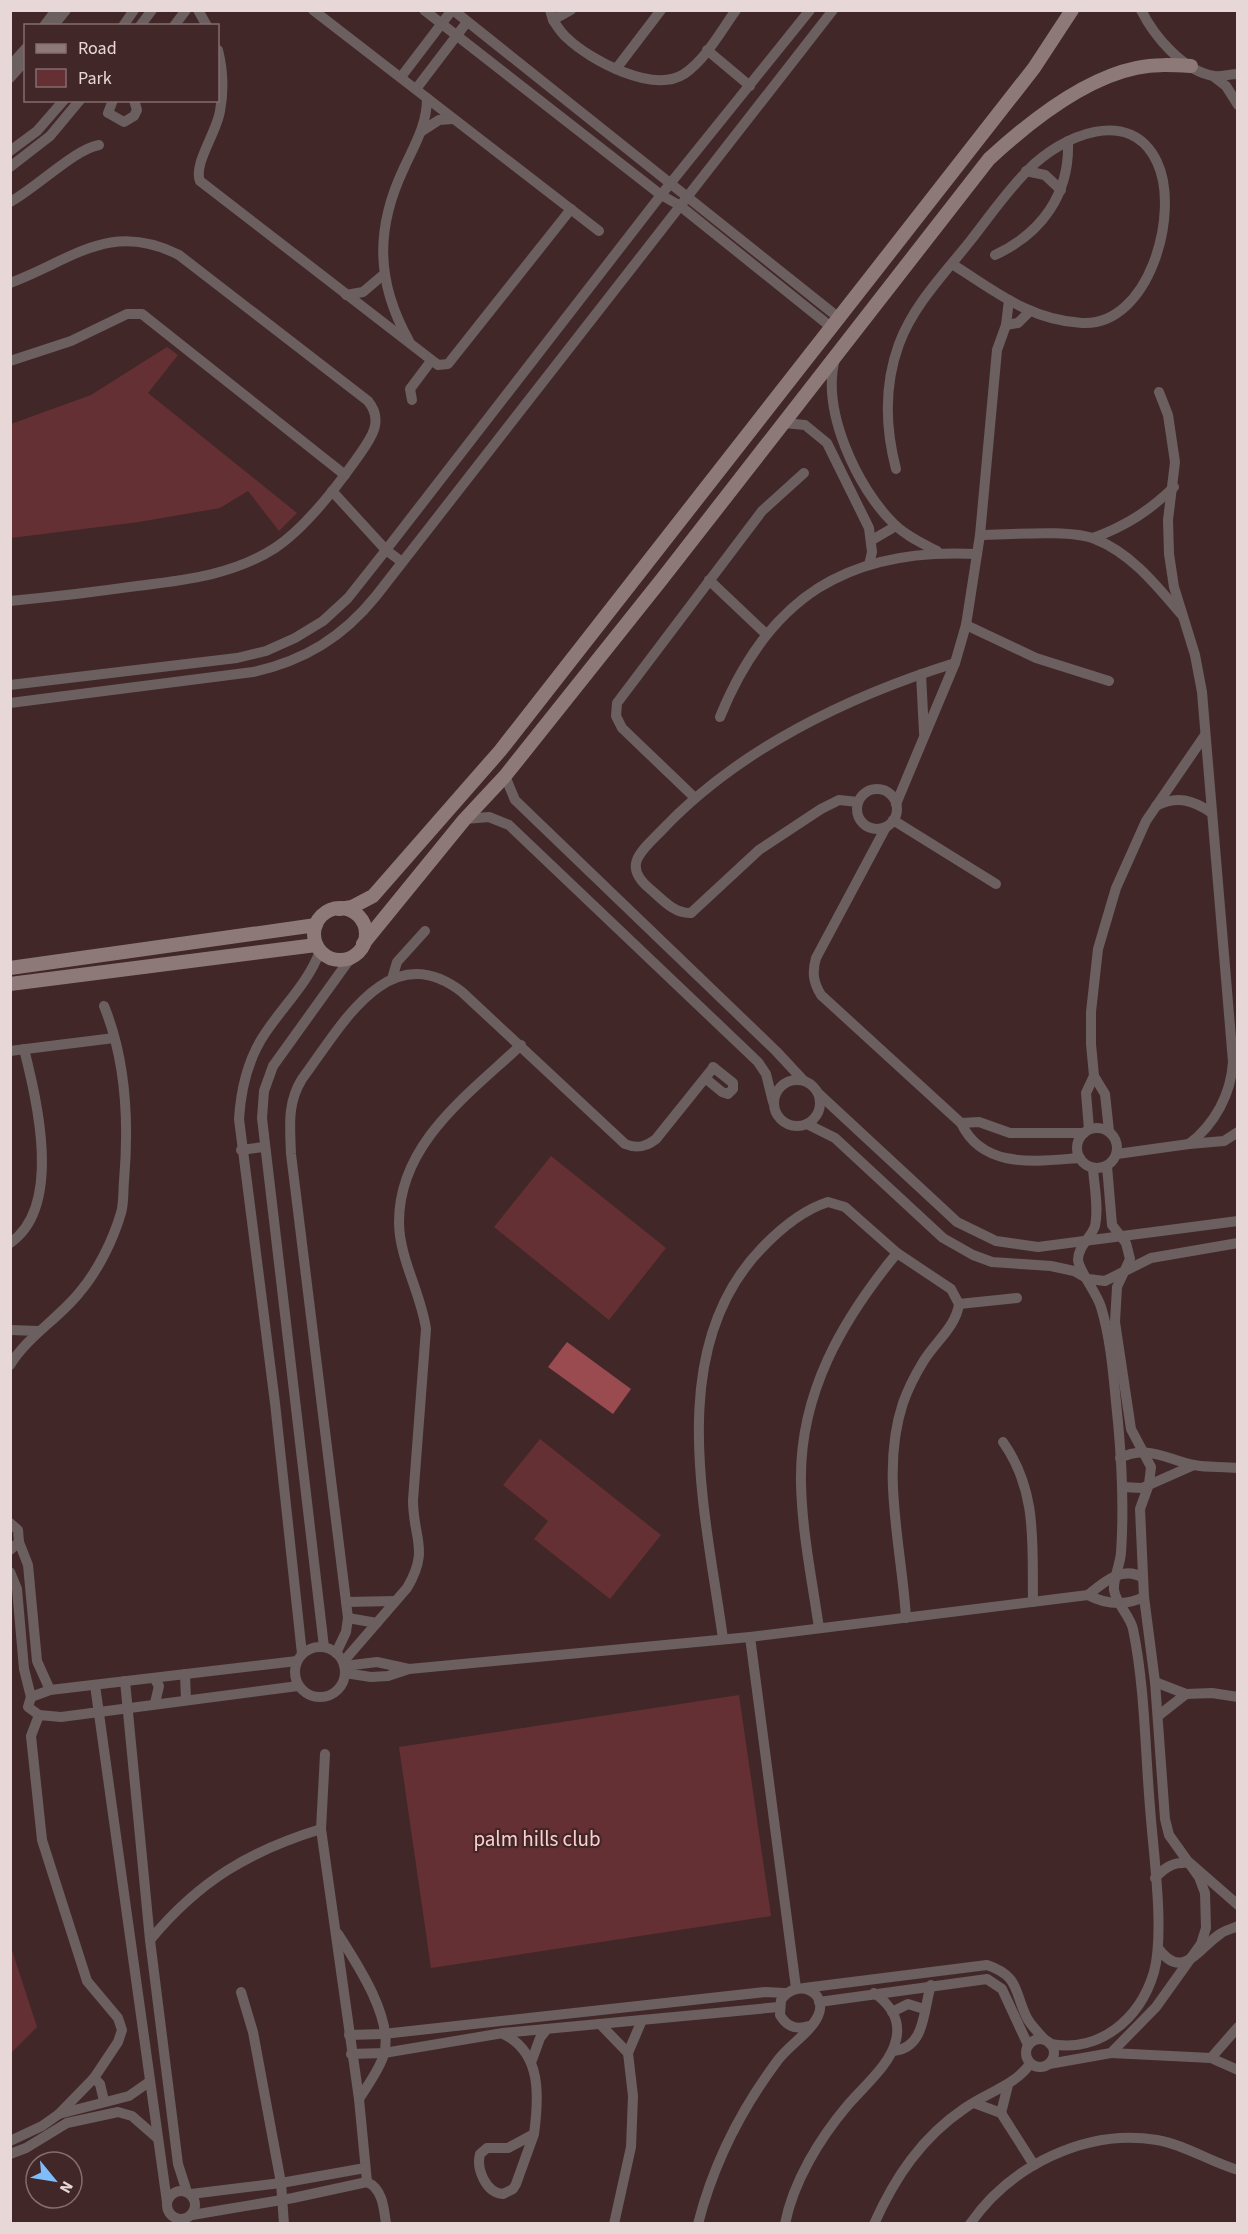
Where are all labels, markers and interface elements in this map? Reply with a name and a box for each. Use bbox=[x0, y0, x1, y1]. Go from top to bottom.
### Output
legend bbox=[24, 24, 219, 102]
text: Road bbox=[78, 36, 117, 61]
text: Park bbox=[78, 66, 112, 91]
park label: palm hills club bbox=[473, 1824, 601, 1854]
north arrow bbox=[24, 2150, 84, 2210]
text: N bbox=[54, 2177, 78, 2197]

